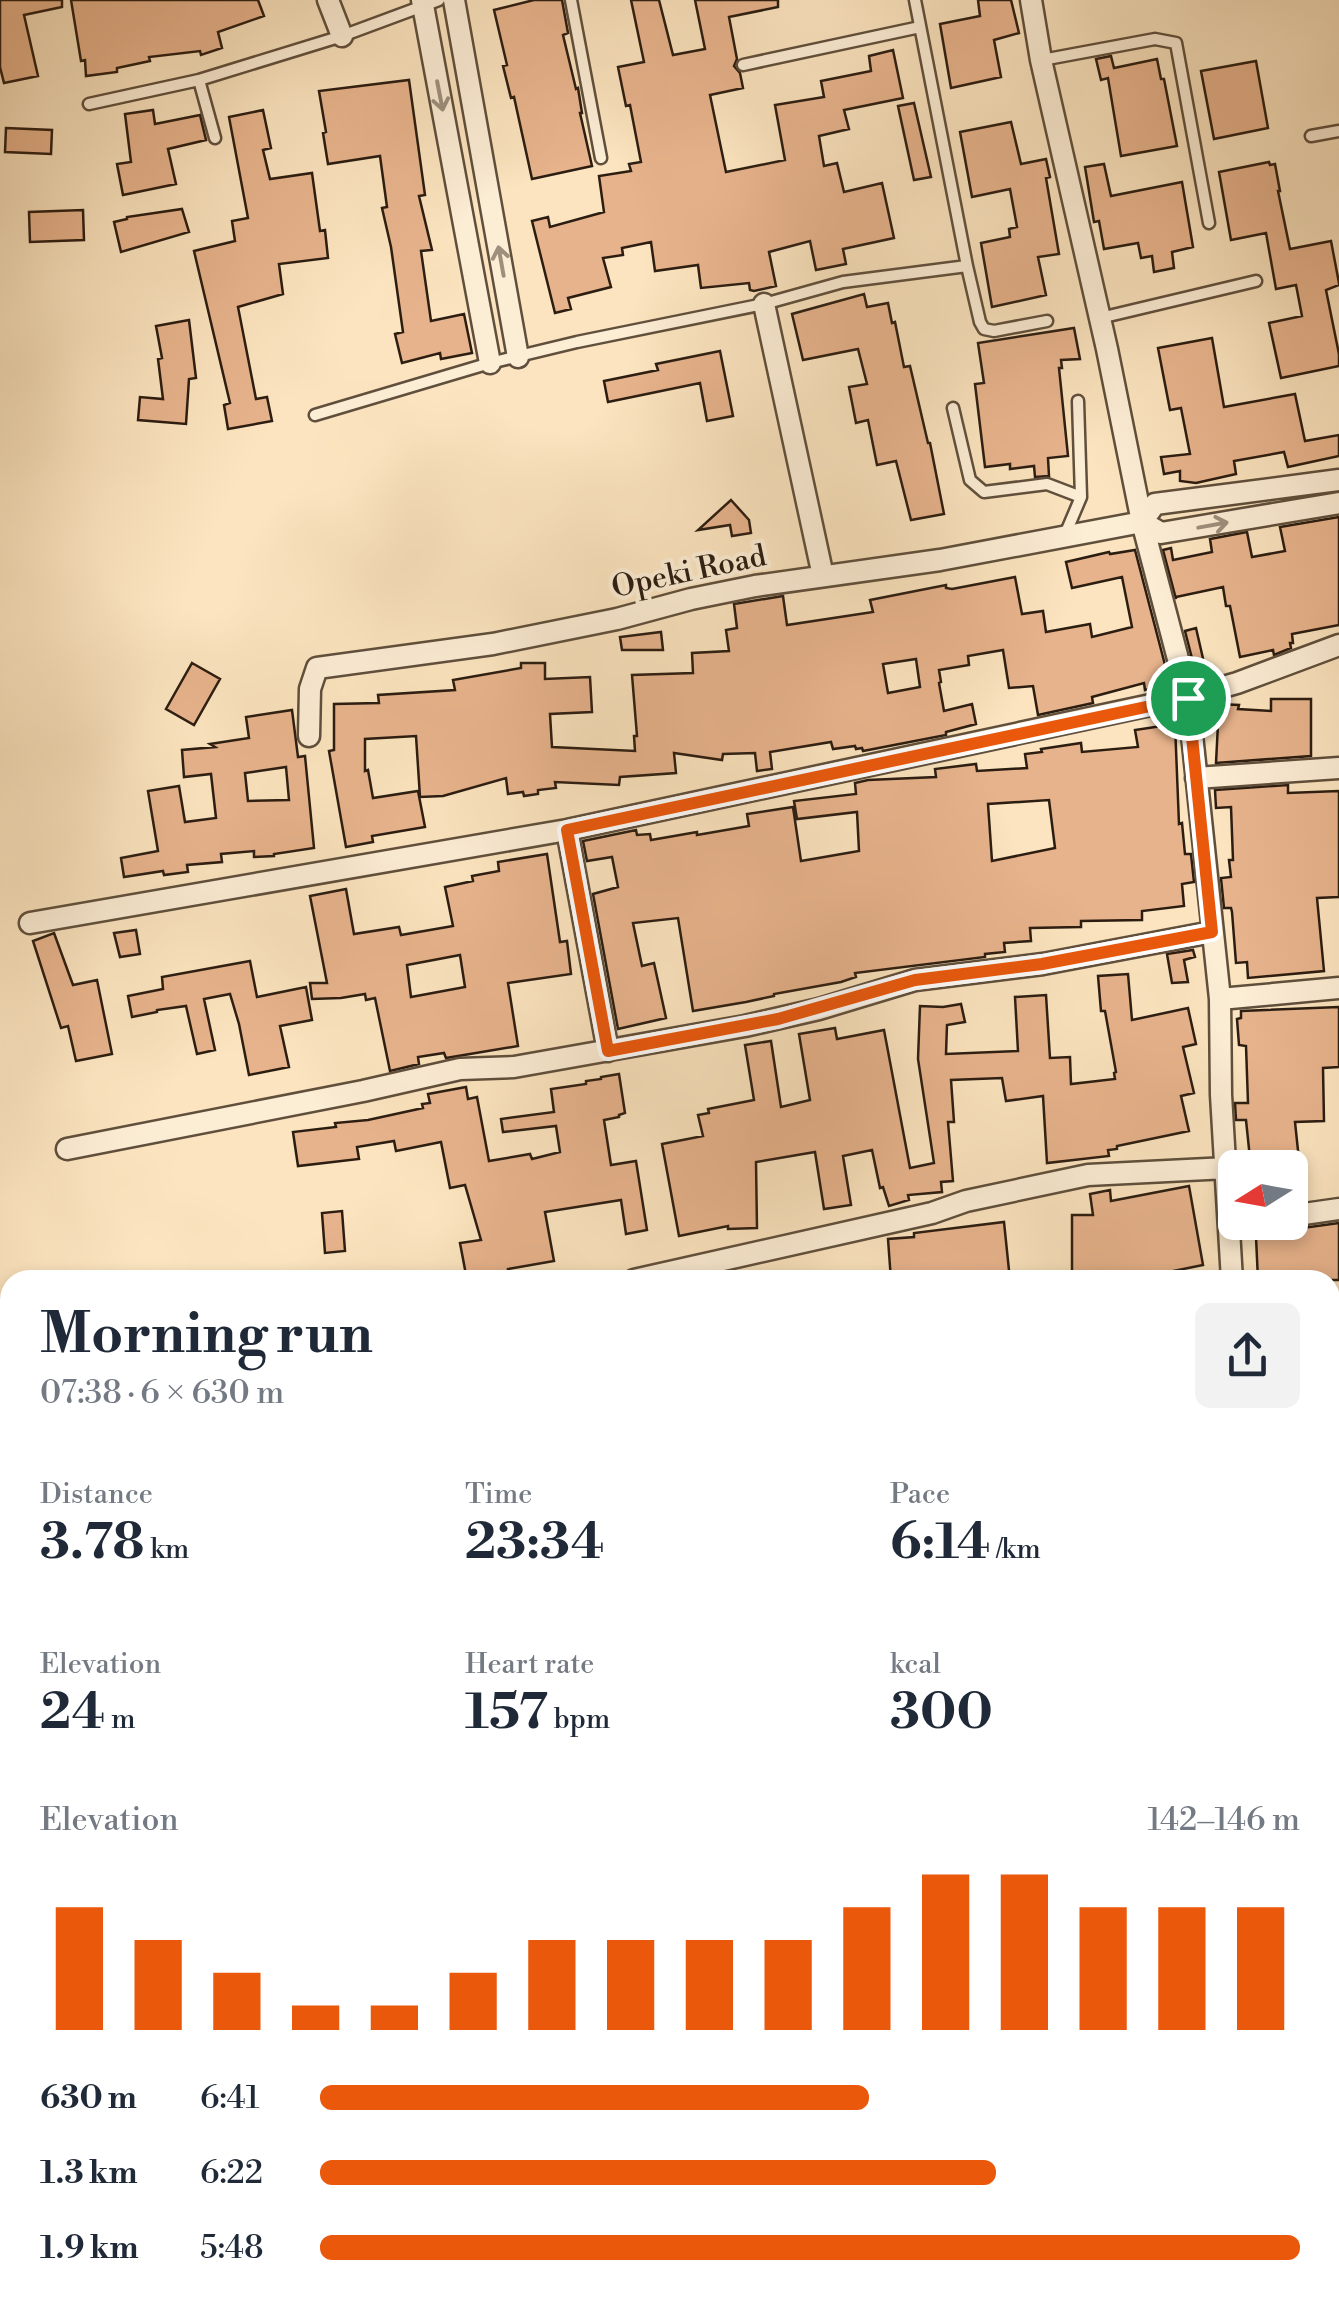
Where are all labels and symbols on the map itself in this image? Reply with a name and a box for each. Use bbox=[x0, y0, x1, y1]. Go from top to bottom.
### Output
one-way arrow bbox=[431, 79, 450, 112]
one-way arrow bbox=[491, 246, 510, 278]
one-way arrow bbox=[1196, 515, 1229, 534]
street label: Opeki Road bbox=[608, 537, 770, 607]
pin bbox=[1146, 656, 1231, 741]
north arrow bbox=[1218, 1150, 1308, 1240]

